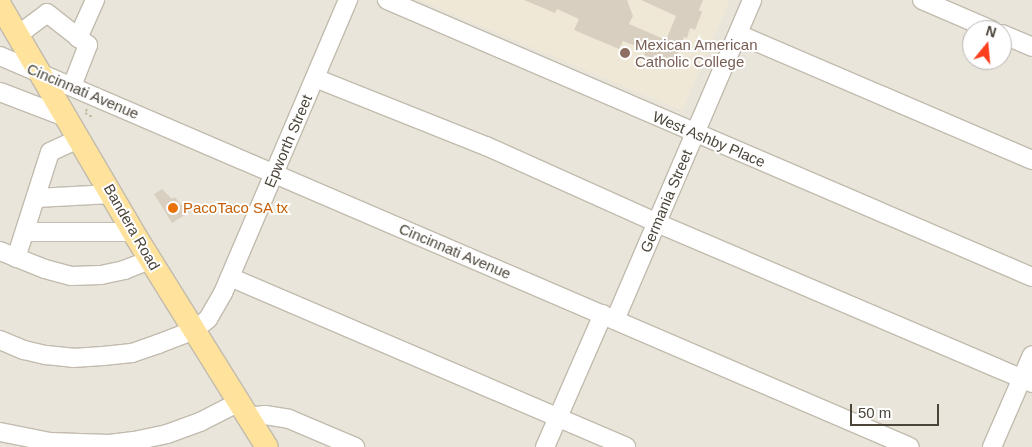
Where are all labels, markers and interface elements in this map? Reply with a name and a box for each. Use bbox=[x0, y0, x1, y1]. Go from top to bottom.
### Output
north arrow bbox=[962, 20, 1012, 70]
text: N bbox=[984, 22, 998, 41]
place label: Mexican American Catholic College bbox=[635, 35, 758, 70]
marker: Mexican American Catholic College bbox=[619, 47, 631, 59]
street label: Cincinnati Avenue bbox=[24, 59, 142, 123]
street label: Epworth Street bbox=[260, 92, 316, 190]
street label: West Ashby Place bbox=[650, 107, 768, 171]
street label: Germania Street bbox=[636, 147, 696, 255]
street label: Bandera Road bbox=[100, 181, 164, 273]
place label: PacoTaco SA tx bbox=[183, 199, 289, 217]
marker: PacoTaco SA tx bbox=[167, 202, 179, 214]
street label: Cincinnati Avenue bbox=[396, 219, 514, 283]
scale bar bbox=[852, 394, 941, 426]
text: 50 m bbox=[858, 404, 891, 421]

